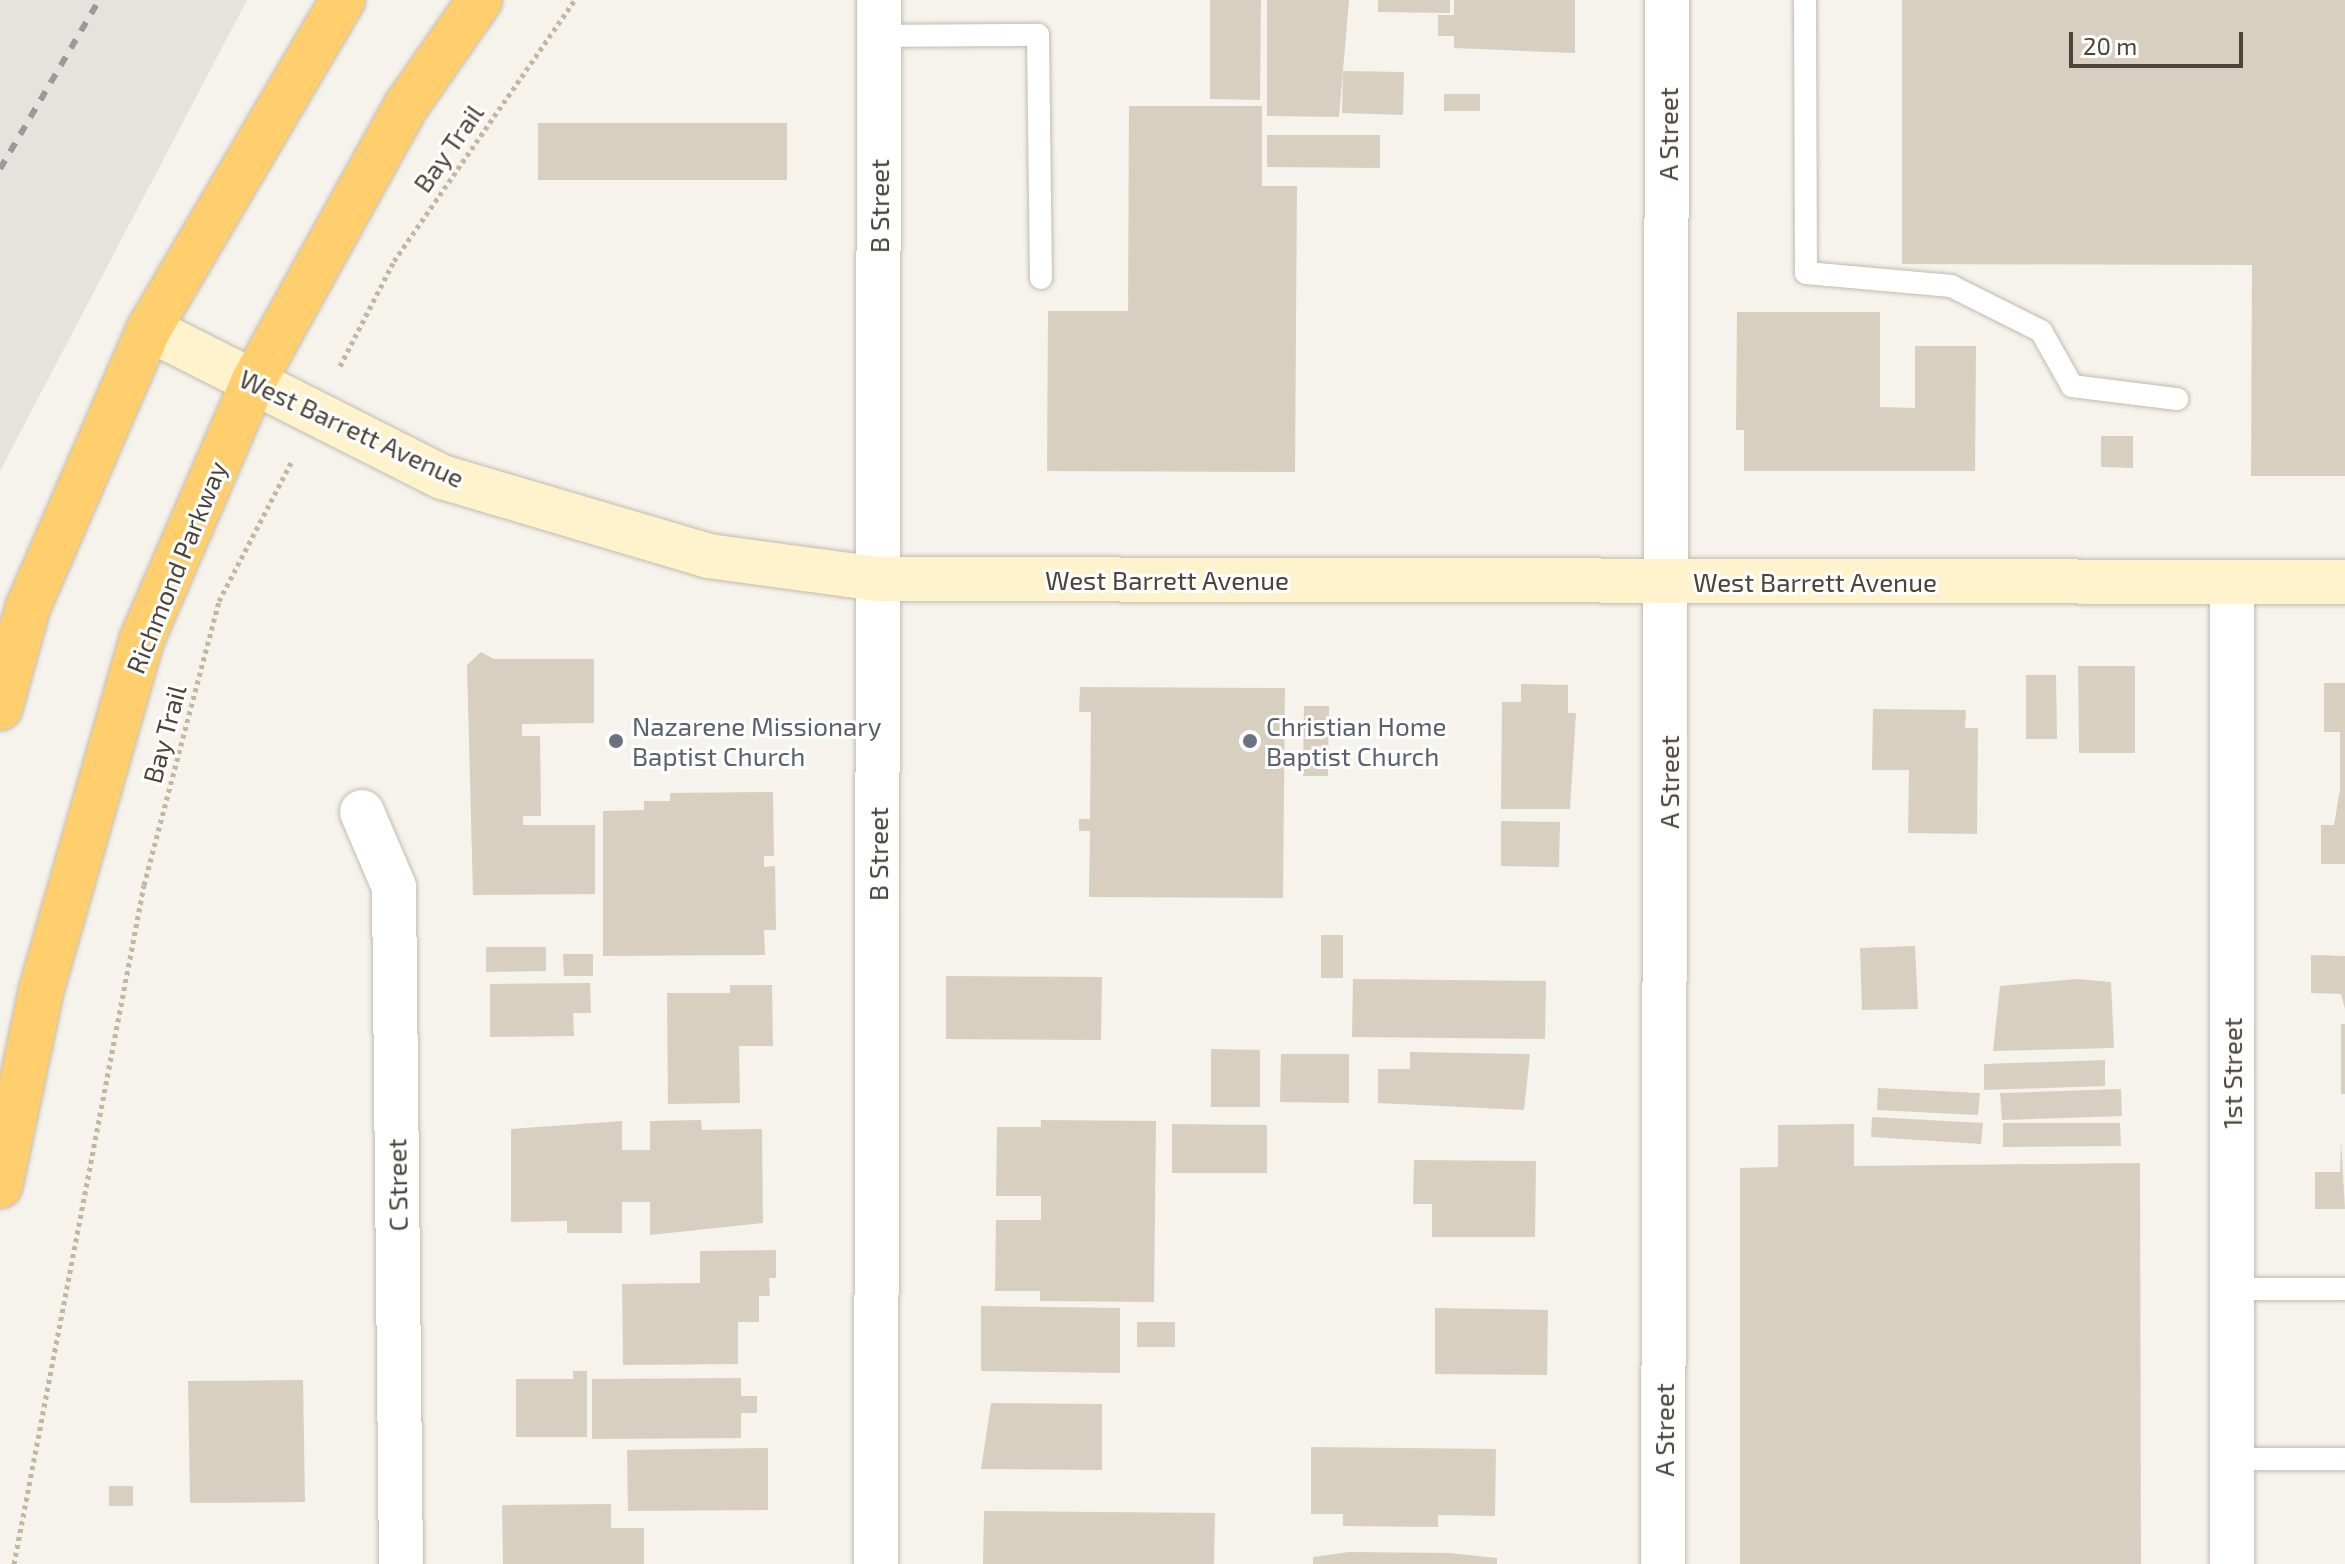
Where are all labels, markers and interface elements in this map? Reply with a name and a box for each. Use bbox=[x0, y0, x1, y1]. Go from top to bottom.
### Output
scale bar bbox=[2073, 16, 2247, 66]
text: 20 m bbox=[2083, 31, 2137, 60]
street label: A Street bbox=[1652, 87, 1684, 181]
street label: Bay Trail bbox=[406, 97, 490, 199]
street label: B Street bbox=[863, 159, 895, 253]
street label: West Barrett Avenue bbox=[235, 362, 469, 494]
street label: Richmond Parkway bbox=[119, 456, 233, 678]
street label: West Barrett Avenue bbox=[1045, 564, 1289, 596]
street label: West Barrett Avenue bbox=[1693, 566, 1937, 598]
street label: Bay Trail bbox=[136, 681, 192, 787]
place label: Nazarene Missionary Baptist Church bbox=[632, 710, 881, 772]
place label: Christian Home Baptist Church bbox=[1266, 710, 1446, 772]
marker: Nazarene Missionary Baptist Church bbox=[607, 732, 625, 750]
marker: Christian Home Baptist Church bbox=[1241, 732, 1259, 750]
street label: A Street bbox=[1653, 735, 1685, 829]
street label: B Street bbox=[862, 807, 894, 901]
street label: 1st Street bbox=[2216, 1017, 2248, 1129]
street label: C Street bbox=[381, 1138, 413, 1232]
street label: A Street bbox=[1648, 1383, 1680, 1477]

